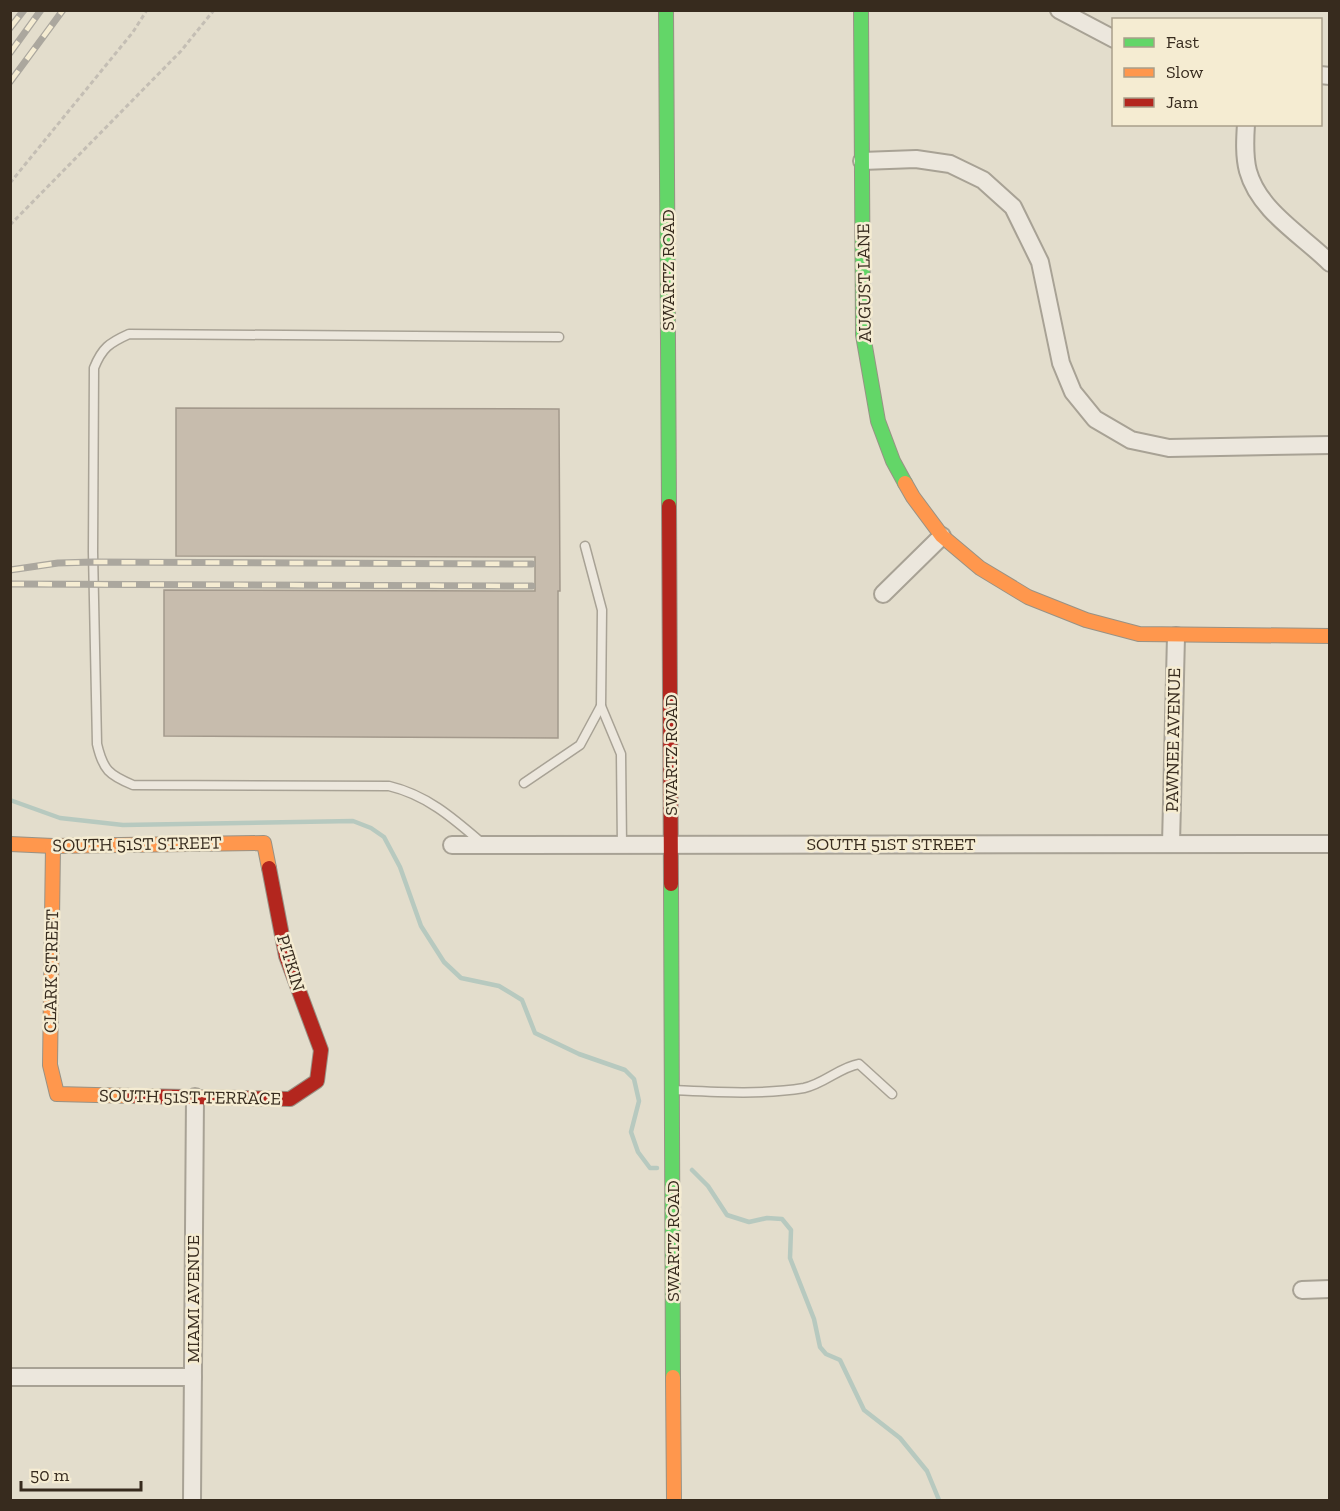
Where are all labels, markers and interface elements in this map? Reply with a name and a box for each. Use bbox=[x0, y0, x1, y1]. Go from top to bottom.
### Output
legend bbox=[1112, 18, 1322, 126]
text: Fast bbox=[1166, 31, 1199, 53]
text: Slow bbox=[1166, 61, 1203, 83]
text: Jam bbox=[1166, 91, 1198, 113]
street label: SWARTZ ROAD bbox=[657, 209, 679, 331]
street label: AUGUST LANE bbox=[852, 223, 876, 343]
street label: PAWNEE AVENUE bbox=[1161, 668, 1185, 812]
street label: SWARTZ ROAD bbox=[660, 694, 682, 816]
street label: SOUTH 51ST STREET bbox=[52, 832, 222, 856]
street label: SOUTH 51ST STREET bbox=[806, 833, 976, 855]
street label: CLARK STREET bbox=[39, 909, 63, 1033]
street label: PITKIN bbox=[272, 932, 310, 994]
street label: SOUTH 51ST TERRACE bbox=[99, 1084, 281, 1110]
street label: SWARTZ ROAD bbox=[662, 1180, 684, 1302]
street label: MIAMI AVENUE bbox=[182, 1235, 204, 1363]
scale bar bbox=[21, 1454, 141, 1492]
text: 50 m bbox=[30, 1464, 70, 1486]

